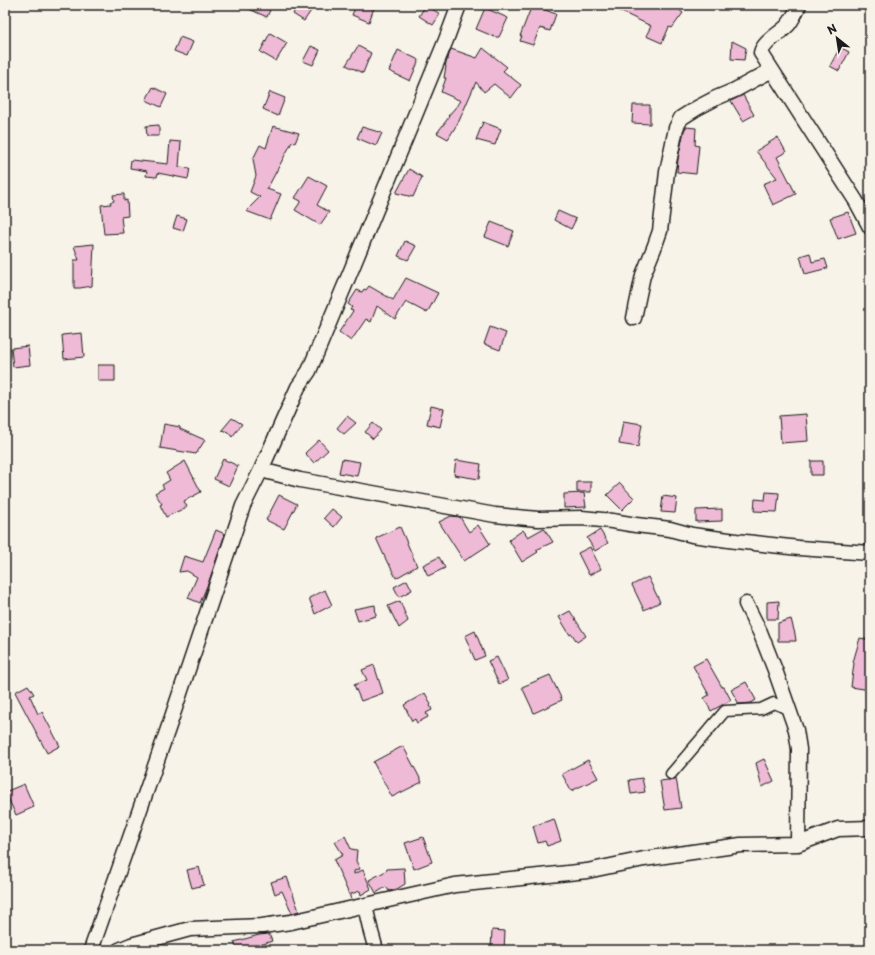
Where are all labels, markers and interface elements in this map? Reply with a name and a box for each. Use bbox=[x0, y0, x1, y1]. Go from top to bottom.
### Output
north arrow bbox=[817, 18, 857, 58]
text: N bbox=[824, 19, 840, 38]

